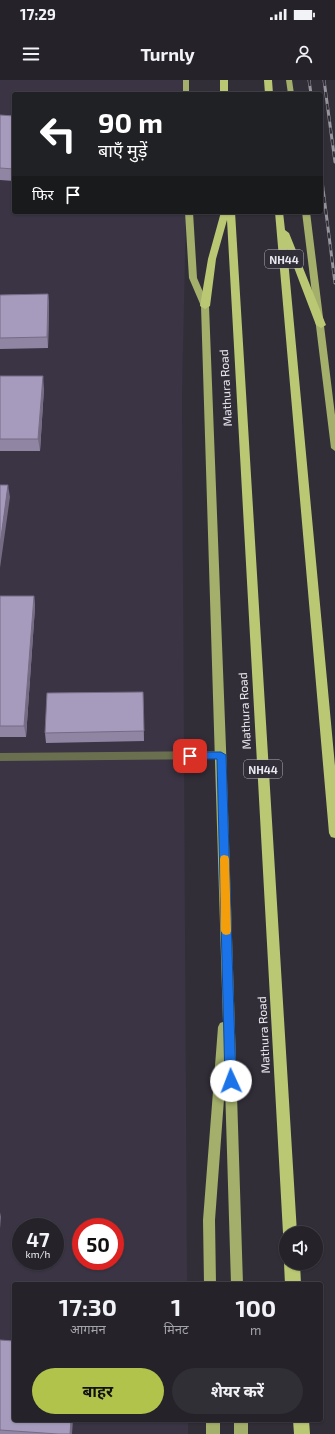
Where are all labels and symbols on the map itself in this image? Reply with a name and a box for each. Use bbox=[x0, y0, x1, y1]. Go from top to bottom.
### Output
road number: NH44 bbox=[265, 250, 303, 268]
street label: Mathura Road bbox=[216, 349, 234, 427]
street label: Mathura Road bbox=[235, 672, 253, 750]
pin bbox=[173, 739, 207, 773]
road number: NH44 bbox=[244, 760, 282, 778]
street label: Mathura Road bbox=[254, 996, 272, 1074]
position arrow bbox=[210, 1060, 252, 1102]
speed limit sign: 50 bbox=[72, 1218, 124, 1270]

